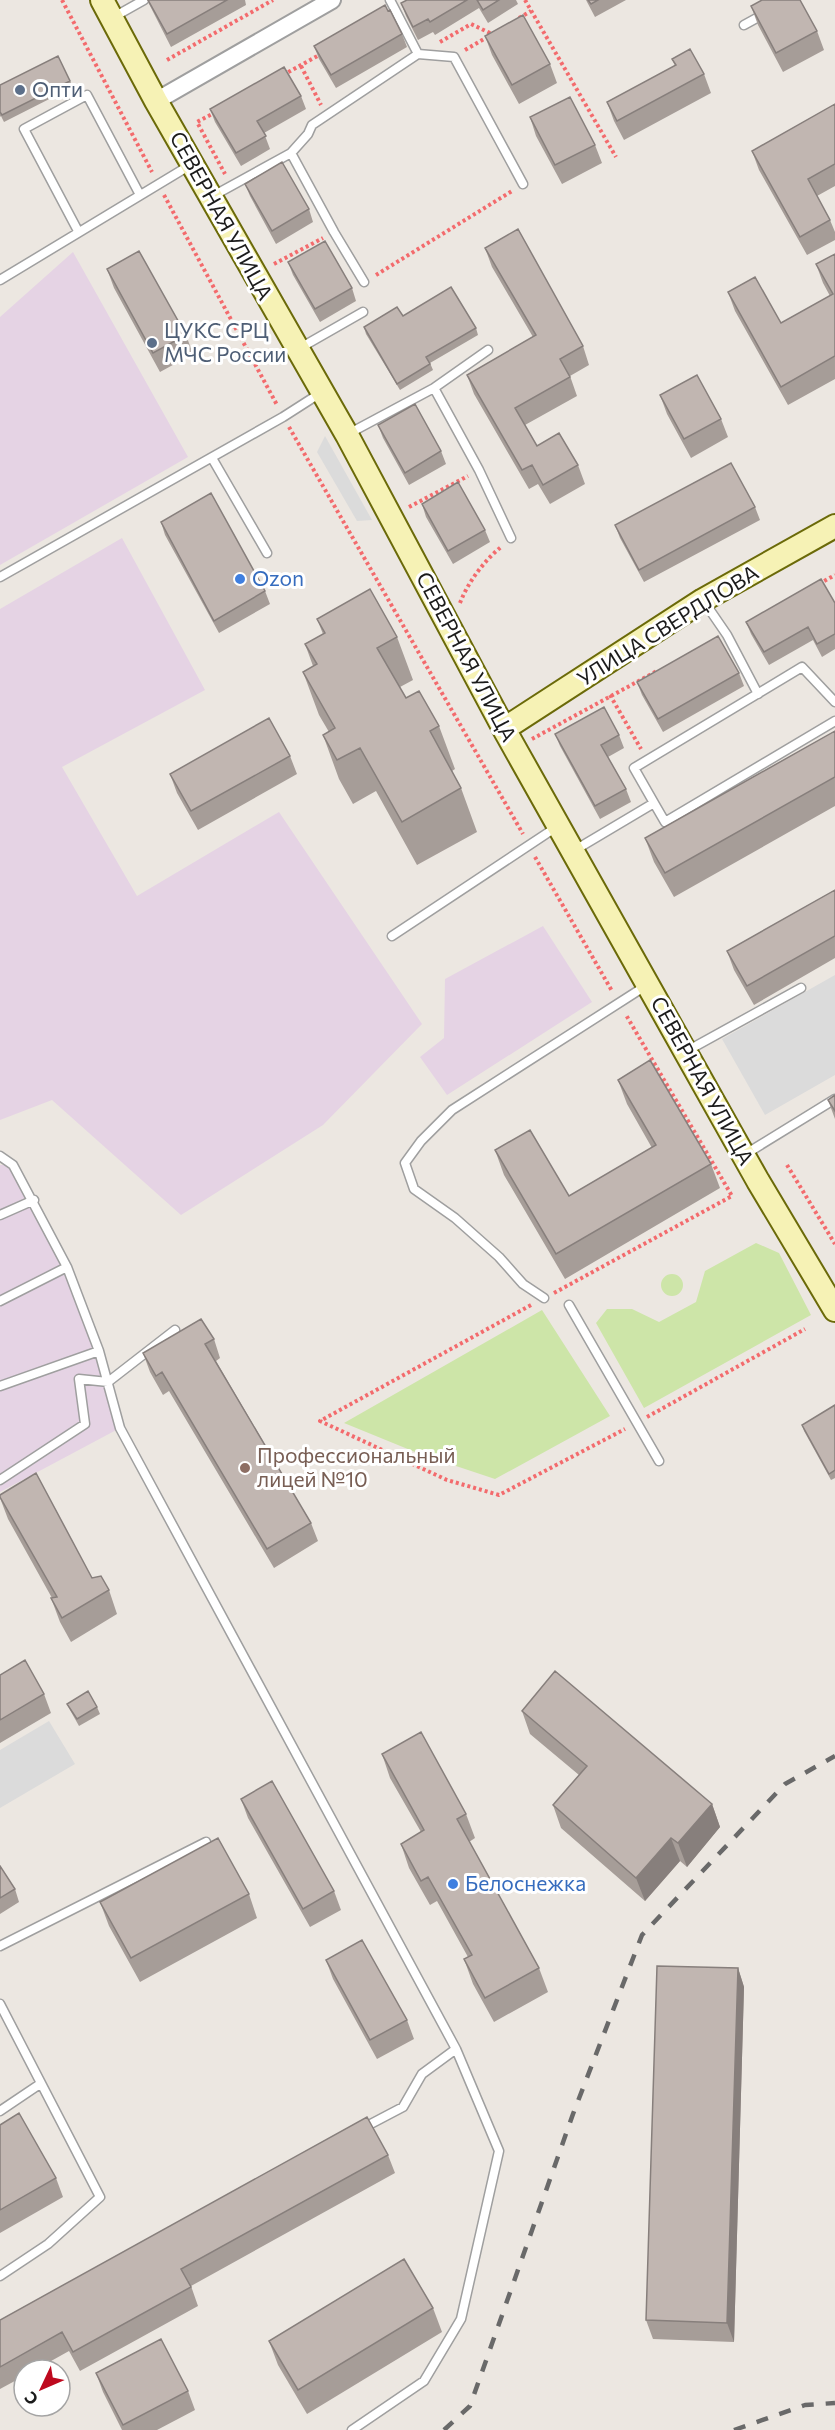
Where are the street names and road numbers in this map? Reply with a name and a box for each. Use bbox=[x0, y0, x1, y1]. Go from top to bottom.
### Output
street label: СЕВЕРНАЯ УЛИЦА bbox=[166, 127, 279, 304]
street label: УЛИЦА СВЕРДЛОВА bbox=[572, 559, 762, 691]
street label: СЕВЕРНАЯ УЛИЦА bbox=[412, 567, 523, 745]
street label: СЕВЕРНАЯ УЛИЦА bbox=[647, 992, 760, 1169]

